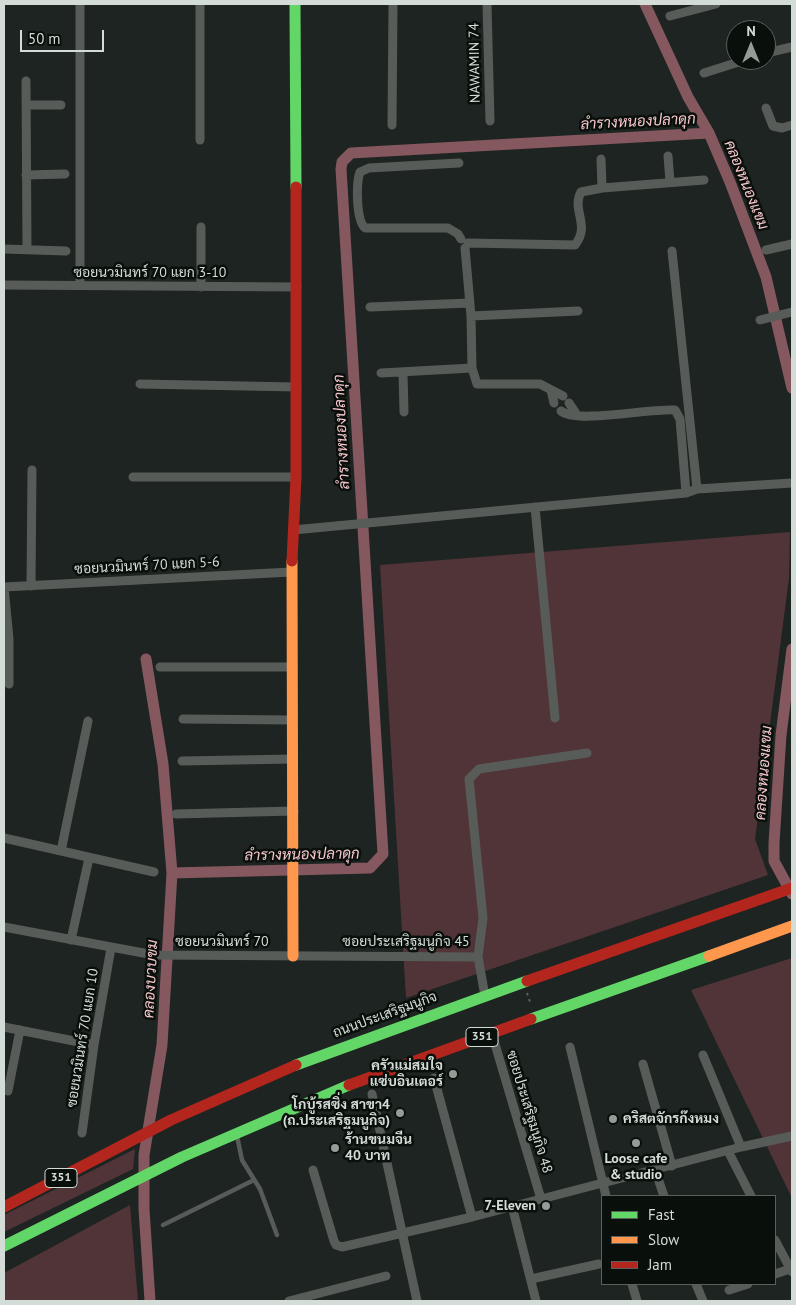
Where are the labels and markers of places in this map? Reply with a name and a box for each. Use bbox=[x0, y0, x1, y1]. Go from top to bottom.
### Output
place label: ครัวแม่สมใจ แซ่บอินเตอร์ bbox=[370, 1058, 443, 1090]
marker: ครัวแม่สมใจ แซ่บอินเตอร์ bbox=[447, 1068, 459, 1080]
place label: โกบู้รสซิ่ง สาขา4 (ถ.ประเสริฐมนูกิจ) bbox=[283, 1097, 390, 1130]
marker: โกบู้รสซิ่ง สาขา4 (ถ.ประเสริฐมนูกิจ) bbox=[394, 1107, 406, 1119]
place label: คริสตจักรก๊งหมง bbox=[623, 1111, 719, 1127]
marker: คริสตจักรก๊งหมง bbox=[607, 1113, 619, 1125]
place label: ร้านขนมจีน 40 บาท bbox=[345, 1132, 412, 1164]
marker: Loose cafe & studio bbox=[630, 1137, 642, 1149]
marker: ร้านขนมจีน 40 บาท bbox=[329, 1142, 341, 1154]
place label: Loose cafe & studio bbox=[605, 1151, 667, 1184]
place label: 7-Eleven bbox=[484, 1198, 536, 1214]
marker: 7-Eleven bbox=[540, 1200, 552, 1212]

